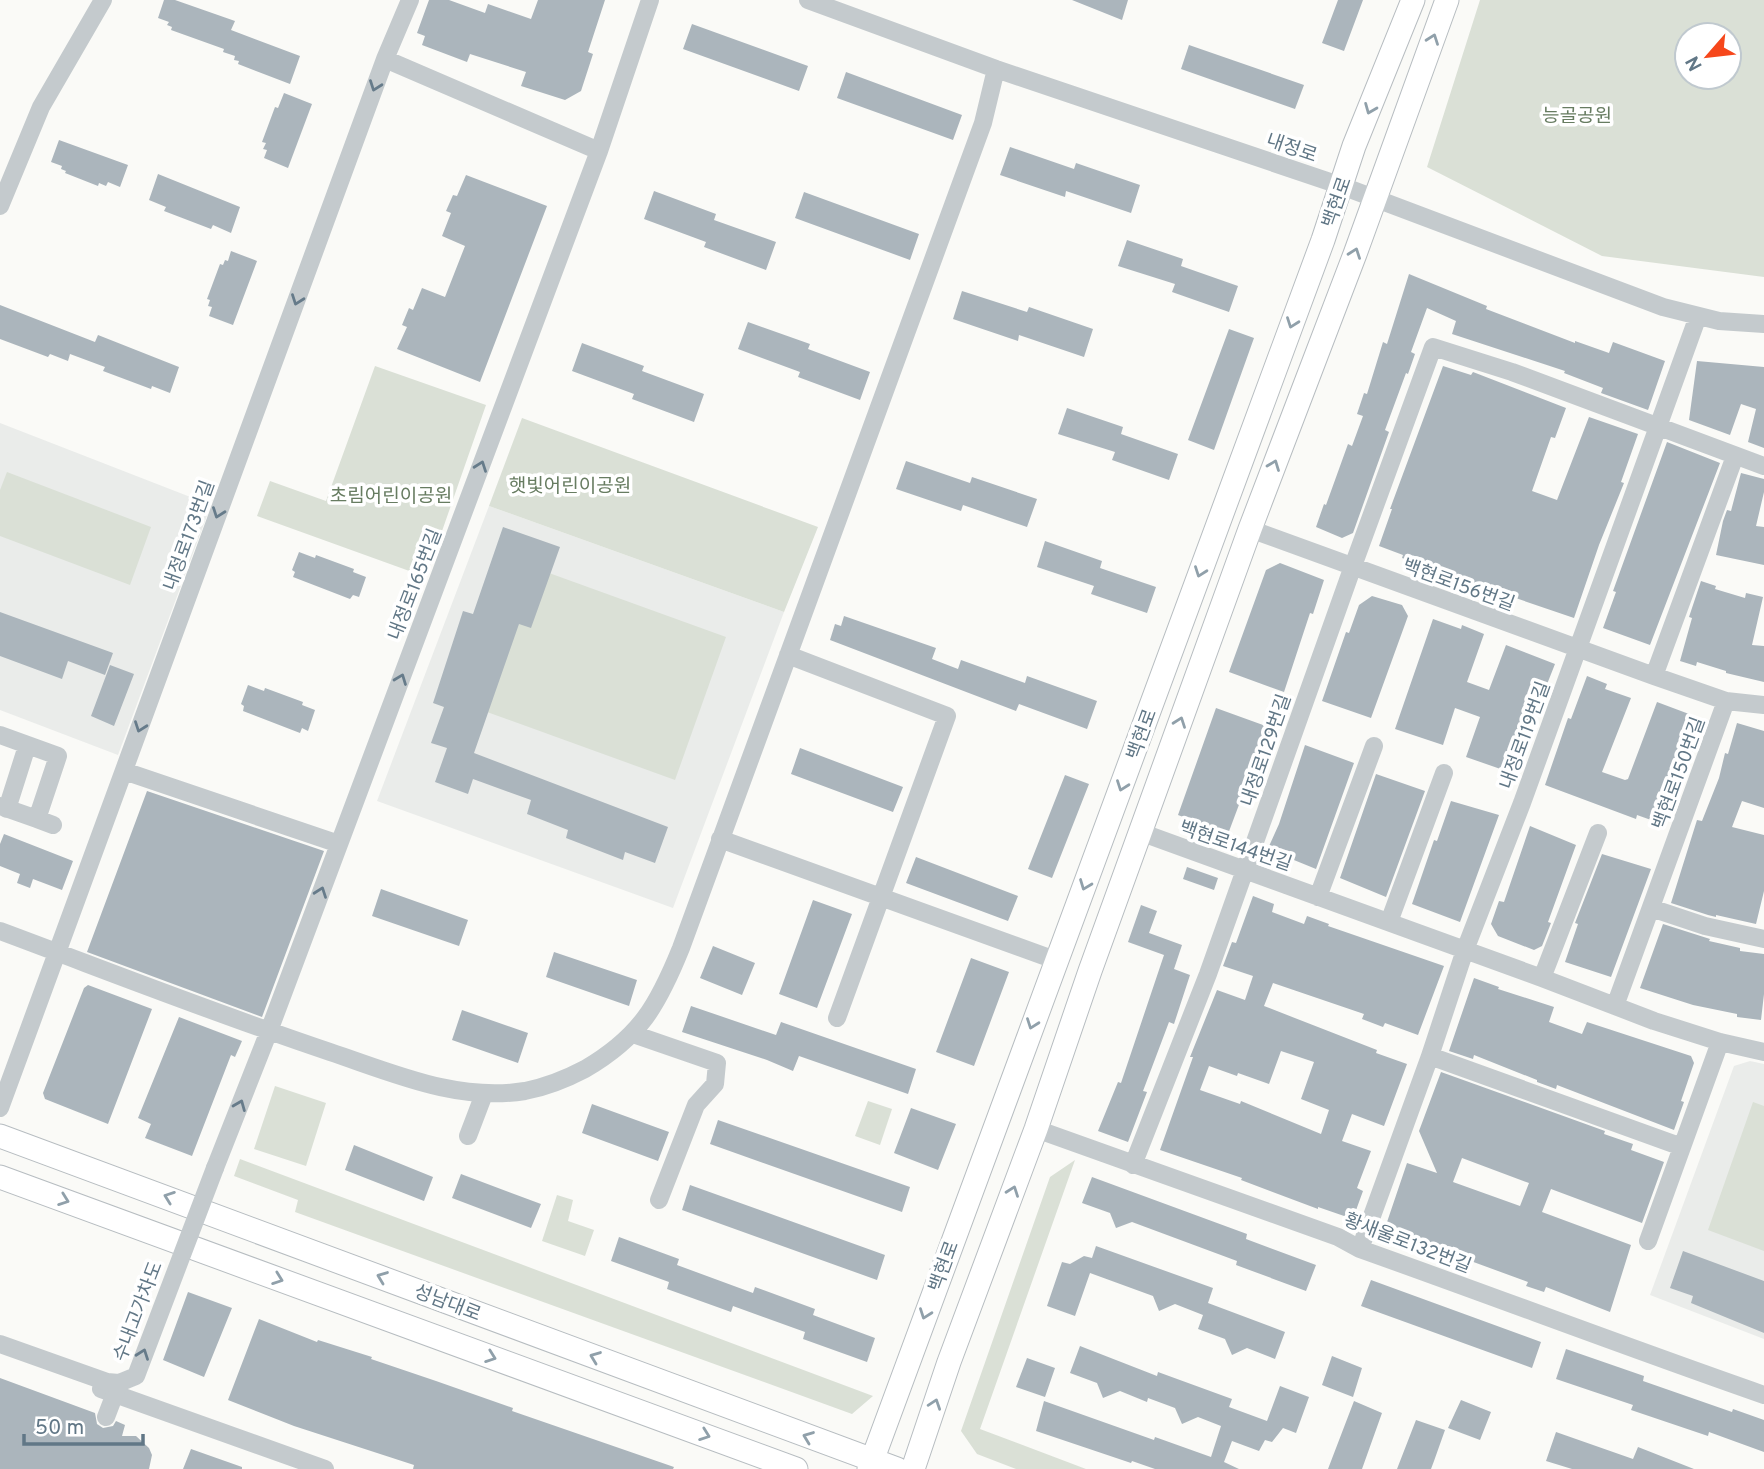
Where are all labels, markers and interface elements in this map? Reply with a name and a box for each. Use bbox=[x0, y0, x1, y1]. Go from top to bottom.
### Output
north arrow bbox=[1673, 21, 1743, 91]
one-way arrow bbox=[1425, 33, 1439, 46]
text: N bbox=[1681, 51, 1709, 75]
one-way arrow bbox=[369, 80, 383, 92]
one-way arrow bbox=[1364, 102, 1378, 114]
park label: 능골공원 bbox=[1542, 105, 1612, 129]
street label: 내정로 bbox=[1263, 129, 1320, 169]
street label: 백현로 bbox=[1318, 174, 1358, 231]
one-way arrow bbox=[1347, 247, 1361, 259]
one-way arrow bbox=[291, 293, 305, 305]
one-way arrow bbox=[1286, 316, 1300, 328]
one-way arrow bbox=[472, 460, 486, 472]
one-way arrow bbox=[1266, 460, 1280, 472]
park label: 햇빛어린이공원 bbox=[509, 475, 631, 499]
street label: 내정로173번길 bbox=[159, 477, 221, 594]
park label: 초림어린이공원 bbox=[330, 485, 452, 509]
one-way arrow bbox=[213, 507, 227, 519]
street label: 내정로165번길 bbox=[384, 526, 448, 644]
street label: 백현로156번길 bbox=[1399, 554, 1518, 617]
one-way arrow bbox=[1194, 566, 1208, 578]
one-way arrow bbox=[393, 673, 407, 686]
street label: 내정로119번길 bbox=[1495, 679, 1556, 793]
street label: 내정로129번길 bbox=[1236, 691, 1297, 810]
street label: 백현로 bbox=[1123, 706, 1163, 763]
street label: 백현로150번길 bbox=[1648, 714, 1711, 833]
one-way arrow bbox=[1172, 716, 1186, 728]
one-way arrow bbox=[134, 720, 148, 732]
one-way arrow bbox=[1117, 779, 1131, 791]
street label: 백현로144번길 bbox=[1176, 816, 1295, 877]
one-way arrow bbox=[1079, 878, 1093, 890]
one-way arrow bbox=[313, 887, 327, 899]
one-way arrow bbox=[1026, 1018, 1040, 1030]
one-way arrow bbox=[232, 1099, 246, 1111]
one-way arrow bbox=[1005, 1185, 1019, 1197]
one-way arrow bbox=[58, 1192, 70, 1206]
one-way arrow bbox=[164, 1192, 176, 1206]
street label: 황새울로132번길 bbox=[1340, 1209, 1474, 1279]
street label: 백현로 bbox=[925, 1238, 965, 1295]
street label: 수내고가차도 bbox=[109, 1258, 169, 1365]
one-way arrow bbox=[271, 1270, 283, 1284]
one-way arrow bbox=[377, 1271, 389, 1285]
street label: 성남대로 bbox=[410, 1280, 484, 1328]
one-way arrow bbox=[920, 1307, 934, 1319]
one-way arrow bbox=[135, 1349, 149, 1361]
one-way arrow bbox=[485, 1349, 497, 1363]
one-way arrow bbox=[590, 1351, 602, 1365]
one-way arrow bbox=[927, 1399, 941, 1411]
scale bar bbox=[24, 1402, 144, 1446]
text: 50 m bbox=[35, 1415, 84, 1442]
one-way arrow bbox=[698, 1427, 710, 1441]
one-way arrow bbox=[803, 1431, 815, 1445]

